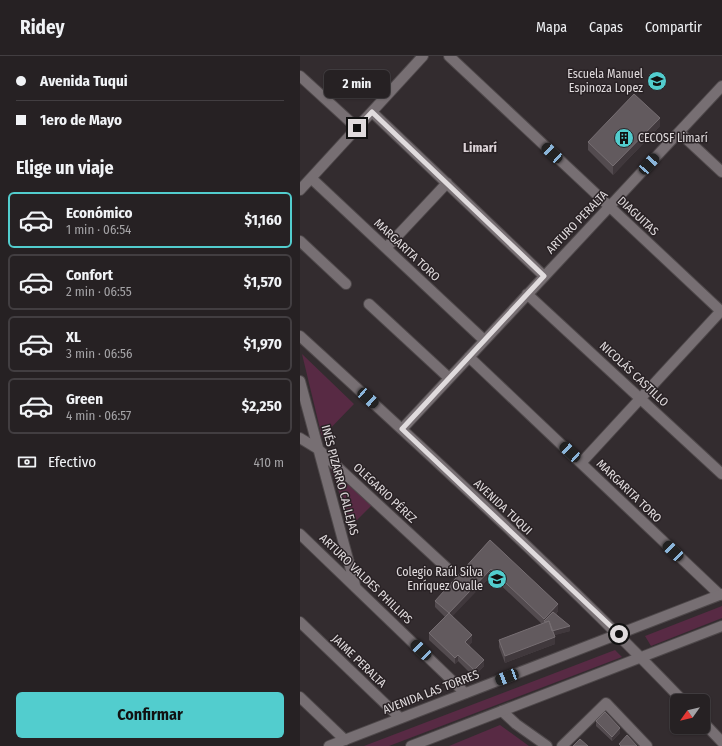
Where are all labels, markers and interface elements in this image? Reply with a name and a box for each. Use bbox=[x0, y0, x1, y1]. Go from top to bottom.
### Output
text: Ridey bbox=[20, 16, 64, 39]
text: Mapa bbox=[536, 19, 567, 36]
text: Capas bbox=[589, 19, 623, 36]
text: Compartir bbox=[645, 19, 702, 36]
place label: Escuela Manuel Espinoza Lopez bbox=[567, 67, 643, 95]
callout: 2 min bbox=[324, 70, 390, 98]
school or university icon: Escuela Manuel Espinoza Lopez bbox=[646, 70, 668, 92]
text: Avenida Tuqui bbox=[40, 72, 128, 90]
text: 2 min bbox=[343, 76, 371, 91]
text: 1ero de Mayo bbox=[40, 111, 122, 129]
route end bbox=[348, 119, 366, 137]
building icon: CECOSF Limarí bbox=[613, 127, 635, 149]
place label: CECOSF Limarí bbox=[638, 131, 708, 145]
district label: Limarí bbox=[463, 140, 498, 155]
car bbox=[539, 140, 565, 166]
car bbox=[637, 151, 661, 177]
text: Elige un viaje bbox=[16, 157, 114, 179]
street label: ARTURO PERALTA bbox=[543, 187, 611, 256]
street label: DIAGUITAS bbox=[615, 194, 661, 238]
icon: car bbox=[18, 202, 54, 238]
text: Económico bbox=[66, 204, 133, 222]
text: $1,160 bbox=[244, 211, 282, 229]
street label: MARGARITA TORO bbox=[371, 216, 443, 284]
text: 1 min · 06:54 bbox=[66, 222, 131, 237]
icon: car bbox=[18, 264, 54, 300]
text: Confort bbox=[66, 266, 113, 284]
text: $1,570 bbox=[244, 273, 282, 291]
text: 2 min · 06:55 bbox=[66, 284, 132, 299]
icon: car bbox=[18, 326, 54, 362]
text: XL bbox=[66, 328, 81, 346]
text: $1,970 bbox=[244, 335, 282, 353]
street label: NICOLÁS CASTILLO bbox=[597, 338, 672, 409]
text: 3 min · 06:56 bbox=[66, 346, 132, 361]
car bbox=[355, 386, 381, 410]
icon: car bbox=[18, 388, 54, 424]
text: Green bbox=[66, 390, 103, 408]
text: $2,250 bbox=[242, 397, 282, 415]
text: 4 min · 06:57 bbox=[66, 408, 131, 423]
street label: INÉS PIZARRO CALLEJAS bbox=[319, 423, 362, 537]
car bbox=[557, 439, 583, 465]
icon: cash bbox=[16, 451, 38, 473]
text: Efectivo bbox=[48, 453, 96, 471]
text: 410 m bbox=[254, 455, 284, 470]
street label: MARGARITA TORO bbox=[594, 456, 664, 526]
street label: OLEGARIO PÉREZ bbox=[351, 459, 420, 526]
street label: AVENIDA TUQUI bbox=[471, 476, 535, 538]
street label: ARTURO VALDES PHILLIPS bbox=[317, 531, 415, 627]
car bbox=[660, 538, 686, 564]
place label: Colegio Raúl Silva Enríquez Ovalle bbox=[396, 565, 483, 593]
school or university icon: Colegio Raúl Silva Enríquez Ovalle bbox=[486, 568, 508, 590]
route start bbox=[610, 625, 628, 643]
street label: JAIME PERALTA bbox=[329, 632, 390, 691]
car bbox=[408, 637, 434, 663]
street label: AVENIDA LAS TORRES bbox=[381, 667, 481, 717]
car bbox=[494, 667, 520, 687]
button: Confirmar bbox=[16, 692, 284, 738]
north arrow bbox=[670, 694, 710, 734]
map controls bbox=[670, 694, 710, 734]

